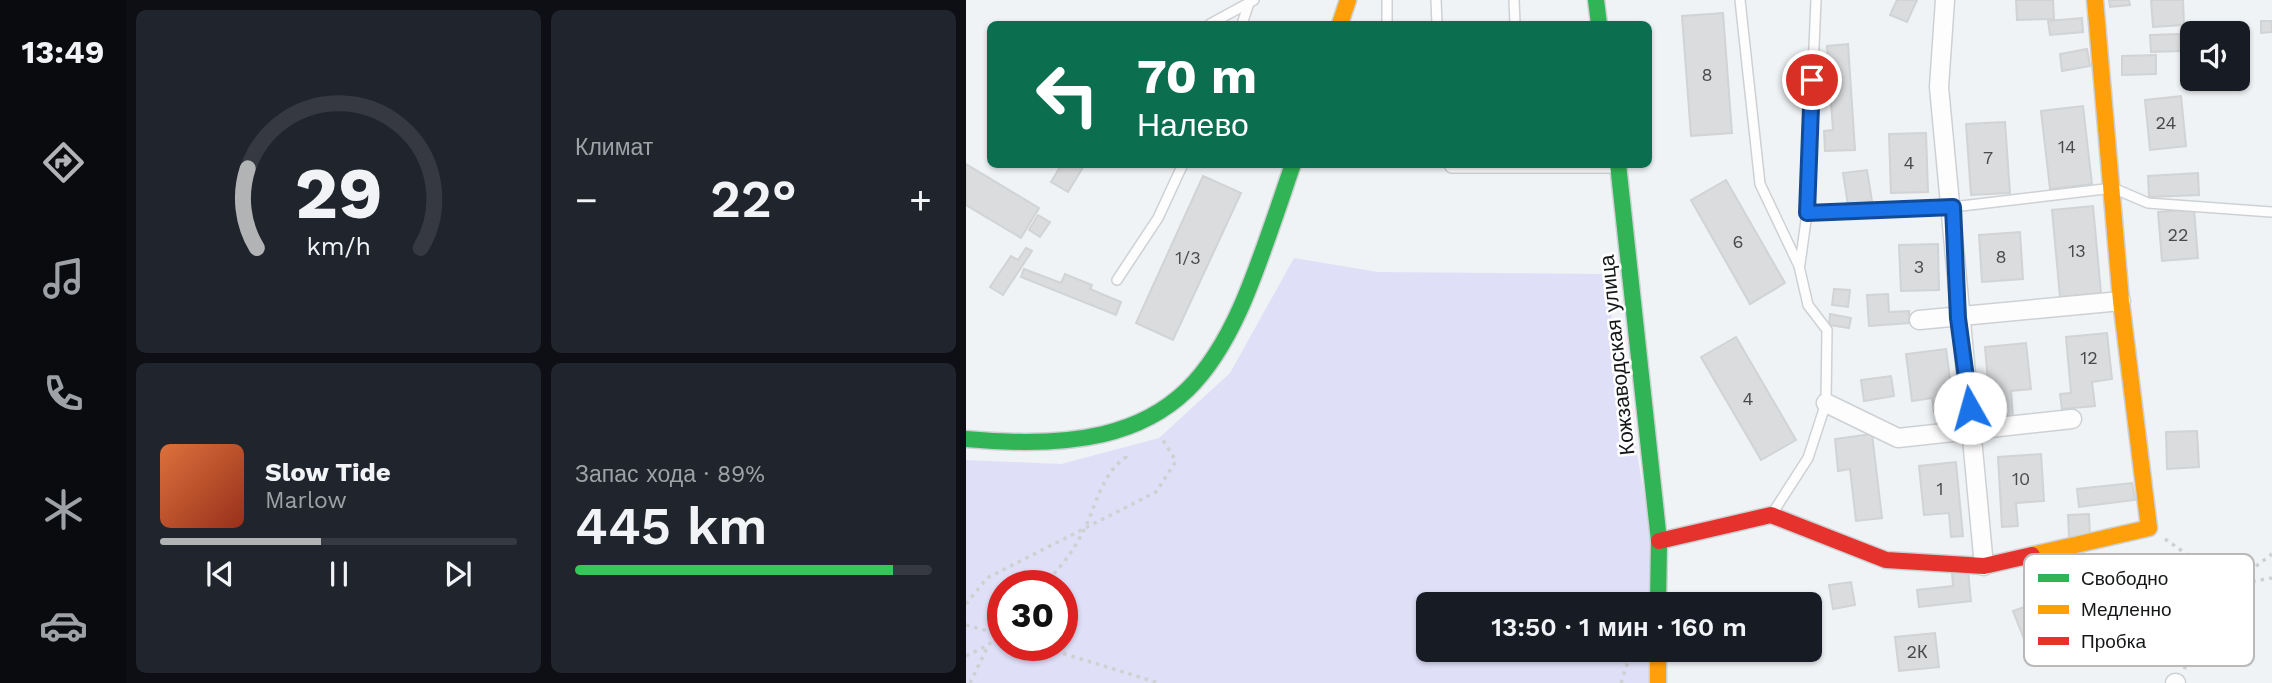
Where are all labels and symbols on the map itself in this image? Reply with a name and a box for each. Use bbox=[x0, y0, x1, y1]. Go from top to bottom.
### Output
pin bbox=[1782, 50, 1842, 110]
house number: 8 bbox=[1701, 64, 1713, 85]
house number: 24 bbox=[2156, 112, 2176, 133]
house number: 14 bbox=[2058, 136, 2076, 157]
house number: 7 bbox=[1983, 147, 1993, 168]
house number: 4 bbox=[1904, 152, 1915, 173]
house number: 22 bbox=[2168, 224, 2189, 245]
house number: 6 bbox=[1733, 231, 1743, 252]
house number: 13 bbox=[2068, 240, 2086, 261]
house number: 8 bbox=[1995, 246, 2007, 267]
house number: 1/3 bbox=[1175, 247, 1201, 268]
street label: Кожзаводская улица bbox=[1594, 253, 1639, 457]
house number: 3 bbox=[1914, 256, 1924, 277]
house number: 12 bbox=[2080, 347, 2098, 368]
position arrow bbox=[1933, 371, 2007, 445]
house number: 4 bbox=[1743, 388, 1754, 409]
house number: 10 bbox=[2012, 468, 2030, 489]
house number: 1 bbox=[1936, 478, 1944, 499]
legend bbox=[2024, 554, 2254, 666]
text: Свободно bbox=[2081, 567, 2168, 590]
speed limit sign: 30 bbox=[987, 570, 1078, 661]
text: Медленно bbox=[2081, 598, 2171, 621]
text: Пробка bbox=[2081, 630, 2146, 653]
house number: 2К bbox=[1907, 641, 1928, 662]

